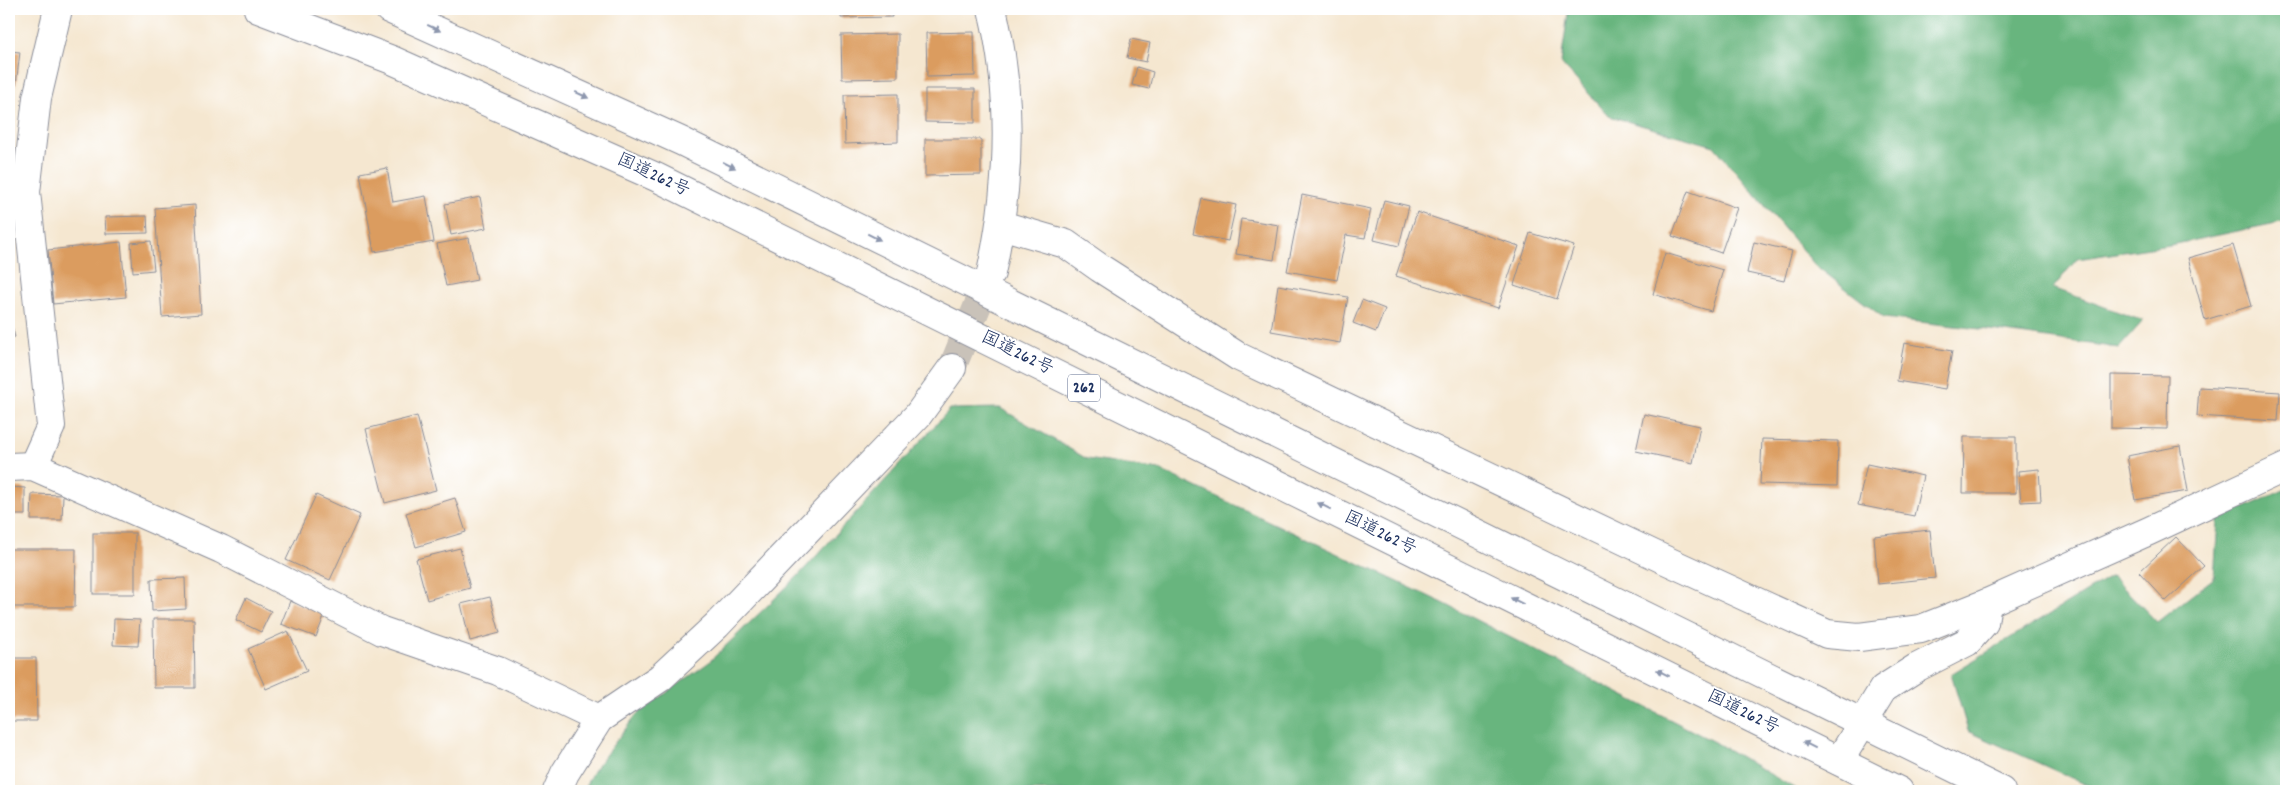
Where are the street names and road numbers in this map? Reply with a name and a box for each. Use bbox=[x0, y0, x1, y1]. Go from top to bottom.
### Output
street label: 国道262号 bbox=[612, 148, 694, 204]
street label: 国道262号 bbox=[976, 326, 1058, 382]
road number: 262 bbox=[1068, 374, 1100, 402]
street label: 国道262号 bbox=[1339, 506, 1421, 562]
street label: 国道262号 bbox=[1702, 685, 1784, 741]

